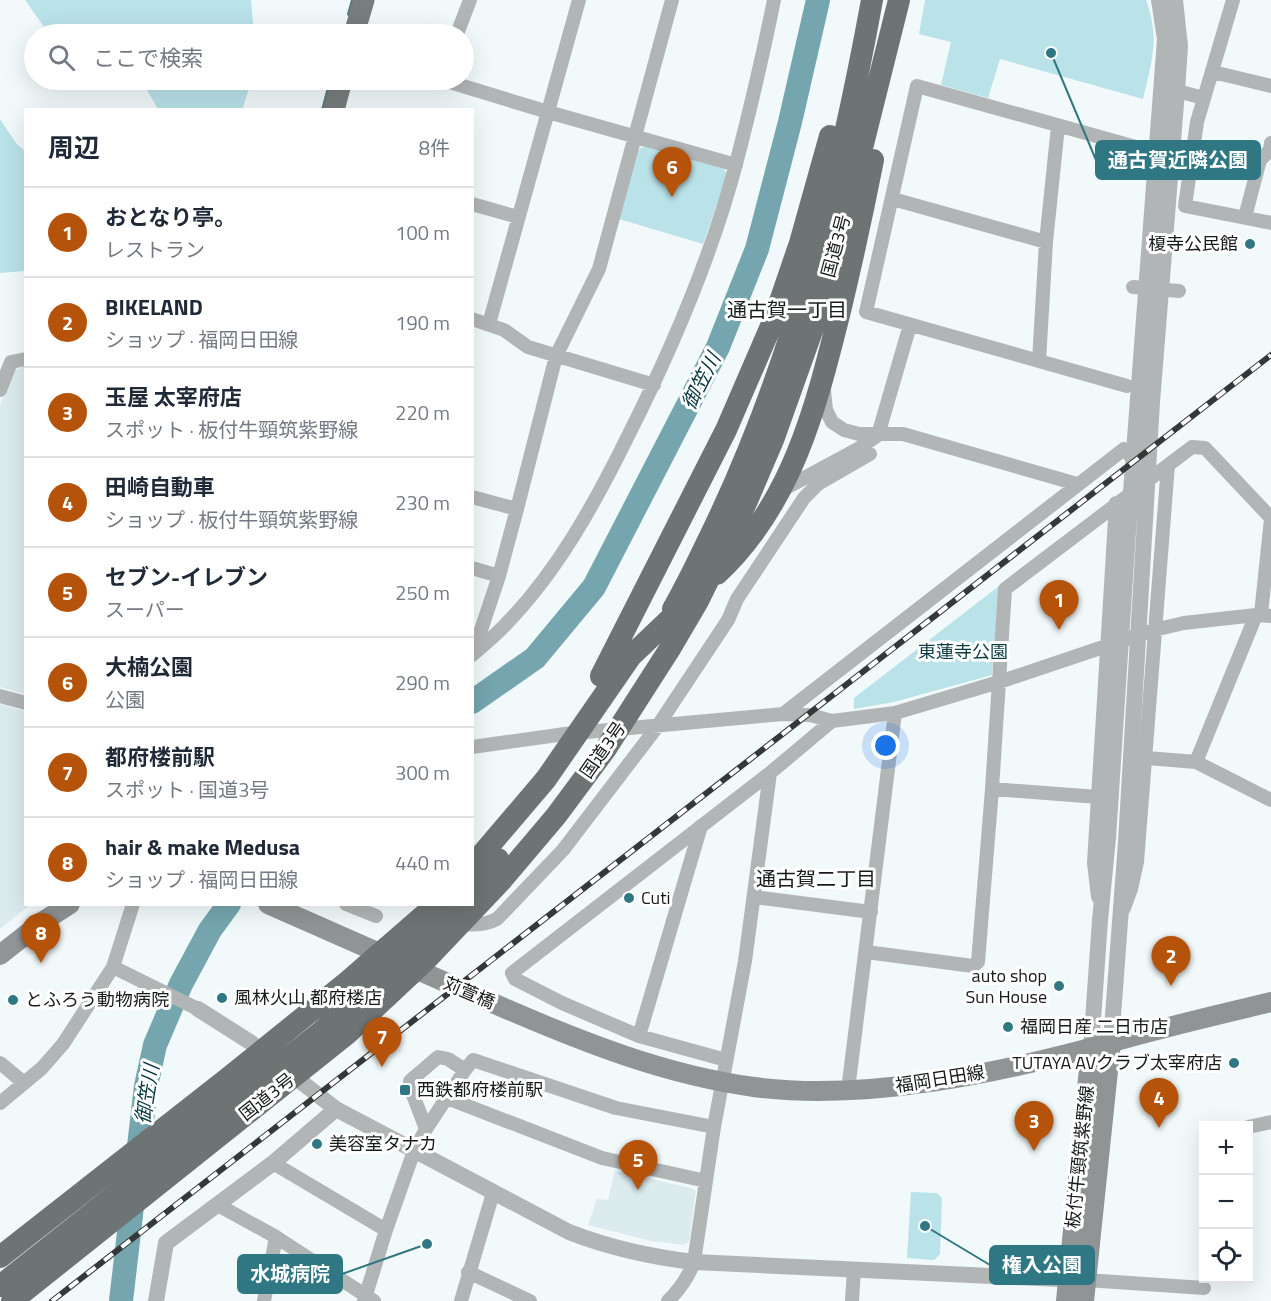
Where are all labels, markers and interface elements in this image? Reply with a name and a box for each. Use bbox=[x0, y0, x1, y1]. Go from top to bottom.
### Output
search box bbox=[24, 24, 474, 90]
icon: search bbox=[45, 41, 78, 74]
text: ここで検索 bbox=[93, 41, 203, 75]
text: 周辺 bbox=[48, 128, 100, 167]
text: 8件 bbox=[419, 132, 450, 163]
callout: 通古賀近隣公園 bbox=[1096, 141, 1260, 179]
text: 通古賀近隣公園 bbox=[1108, 144, 1248, 175]
pin: 6 bbox=[652, 148, 692, 197]
text: おとなり亭。 bbox=[105, 200, 236, 234]
street label: 国道3号 bbox=[814, 211, 857, 280]
text: 1 bbox=[62, 217, 73, 248]
text: 100 m bbox=[395, 217, 450, 248]
place label: 榎寺公民館 bbox=[1148, 230, 1238, 257]
text: レストラン bbox=[105, 234, 205, 265]
marker: 榎寺公民館 bbox=[1243, 237, 1257, 251]
text: BIKELAND bbox=[105, 290, 203, 324]
district label: 通古賀一丁目 bbox=[727, 294, 847, 325]
text: 2 bbox=[62, 307, 73, 338]
text: 190 m bbox=[395, 307, 450, 338]
text: ショップ · 福岡日田線 bbox=[105, 324, 298, 355]
water label: 御笠川 bbox=[673, 345, 729, 415]
text: 玉屋 太宰府店 bbox=[105, 380, 242, 414]
text: 3 bbox=[62, 397, 73, 428]
text: 220 m bbox=[395, 397, 450, 428]
text: スポット · 板付牛頸筑紫野線 bbox=[105, 414, 358, 445]
text: 田崎自動車 bbox=[105, 470, 215, 504]
text: 4 bbox=[62, 487, 73, 518]
text: 230 m bbox=[395, 487, 450, 518]
text: ショップ · 板付牛頸筑紫野線 bbox=[105, 504, 358, 535]
text: セブン-イレブン bbox=[105, 560, 268, 594]
text: 5 bbox=[62, 577, 73, 608]
text: 250 m bbox=[395, 577, 450, 608]
pin: 1 bbox=[1040, 580, 1078, 630]
text: スーパー bbox=[105, 594, 185, 625]
park label: 東蓮寺公園 bbox=[918, 638, 1008, 665]
text: 大楠公園 bbox=[105, 650, 193, 684]
text: 6 bbox=[62, 667, 73, 698]
text: 290 m bbox=[395, 667, 450, 698]
text: 公園 bbox=[105, 684, 145, 715]
street label: 国道3号 bbox=[573, 716, 632, 784]
your location bbox=[871, 731, 900, 760]
text: 都府楼前駅 bbox=[105, 740, 215, 774]
text: 7 bbox=[62, 757, 73, 788]
text: 300 m bbox=[395, 757, 450, 788]
text: スポット · 国道3号 bbox=[105, 774, 269, 805]
text: hair & make Medusa bbox=[105, 830, 300, 864]
text: 8 bbox=[62, 847, 73, 878]
text: 440 m bbox=[395, 847, 450, 878]
district label: 通古賀二丁目 bbox=[756, 863, 876, 894]
text: ショップ · 福岡日田線 bbox=[105, 864, 298, 895]
place label: Cuti bbox=[641, 884, 670, 911]
marker: Cuti bbox=[622, 891, 636, 905]
pin: 8 bbox=[22, 914, 60, 963]
pin: 2 bbox=[1152, 936, 1190, 986]
place label: auto shop Sun House bbox=[965, 962, 1047, 1010]
street label: 苅萱橋 bbox=[439, 970, 499, 1016]
marker: auto shop Sun House bbox=[1052, 979, 1066, 993]
place label: 風林火山 都府楼店 bbox=[234, 984, 382, 1011]
place label: とふろう動物病院 bbox=[25, 986, 169, 1013]
marker: 風林火山 都府楼店 bbox=[215, 991, 229, 1005]
marker: とふろう動物病院 bbox=[6, 993, 20, 1007]
place label: 福岡日産 二日市店 bbox=[1020, 1013, 1168, 1040]
pin: 7 bbox=[362, 1018, 401, 1067]
marker: 福岡日産 二日市店 bbox=[1001, 1020, 1015, 1034]
place label: TUTAYA AVクラブ太宰府店 bbox=[1012, 1049, 1222, 1076]
marker: TUTAYA AVクラブ太宰府店 bbox=[1227, 1056, 1241, 1070]
street label: 福岡日田線 bbox=[893, 1058, 986, 1099]
water label: 御笠川 bbox=[127, 1060, 167, 1126]
street label: 国道3号 bbox=[233, 1066, 300, 1127]
place label: 西鉄都府楼前駅 bbox=[417, 1076, 543, 1103]
pin: 4 bbox=[1140, 1078, 1178, 1128]
marker: 西鉄都府楼前駅 bbox=[398, 1083, 412, 1097]
street label: 板付牛頸筑紫野線 bbox=[1059, 1084, 1100, 1230]
pin: 3 bbox=[1014, 1102, 1054, 1151]
map controls bbox=[1199, 1121, 1253, 1283]
button: + bbox=[1199, 1121, 1253, 1175]
place label: 美容室タナカ bbox=[329, 1130, 437, 1157]
marker: 美容室タナカ bbox=[310, 1137, 324, 1151]
pin: 5 bbox=[618, 1140, 658, 1190]
button: − bbox=[1199, 1175, 1253, 1229]
button: locate bbox=[1199, 1229, 1253, 1283]
callout: 権入公園 bbox=[990, 1246, 1094, 1284]
text: 権入公園 bbox=[1002, 1249, 1082, 1280]
callout: 水城病院 bbox=[238, 1255, 342, 1293]
text: 水城病院 bbox=[250, 1258, 330, 1289]

